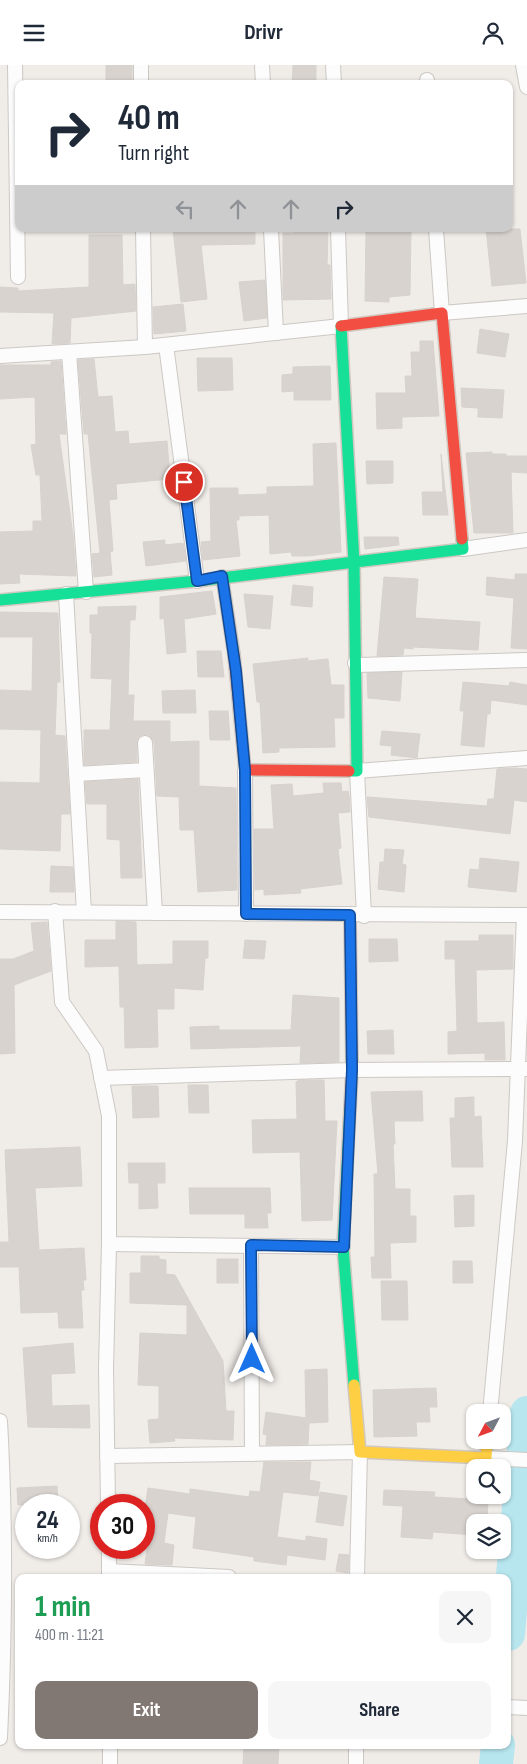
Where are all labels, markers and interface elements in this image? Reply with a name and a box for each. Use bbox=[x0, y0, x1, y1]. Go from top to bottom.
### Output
icon: menu bbox=[20, 19, 48, 47]
text: Drivr bbox=[244, 19, 283, 46]
icon: person bbox=[479, 19, 507, 47]
text: 40 m bbox=[118, 97, 180, 140]
icon: right bbox=[35, 100, 100, 165]
text: Turn right bbox=[118, 140, 189, 167]
icon: left bbox=[171, 195, 199, 223]
icon: ahead bbox=[224, 195, 252, 223]
icon: ahead bbox=[277, 195, 305, 223]
icon: right bbox=[330, 195, 358, 223]
pin bbox=[163, 461, 205, 503]
icon: arrive bbox=[170, 468, 198, 496]
position arrow bbox=[225, 1332, 277, 1384]
north arrow bbox=[466, 1404, 511, 1449]
map controls bbox=[466, 1404, 511, 1559]
button: search bbox=[466, 1459, 511, 1504]
speed limit sign: 30 bbox=[90, 1494, 155, 1559]
text: 24 bbox=[36, 1505, 59, 1536]
button: layers bbox=[466, 1514, 511, 1559]
text: km/h bbox=[37, 1531, 58, 1546]
text: 1 min bbox=[35, 1589, 91, 1625]
button: close bbox=[439, 1591, 491, 1643]
text: 400 m · 11:21 bbox=[35, 1626, 104, 1645]
button: Exit bbox=[35, 1681, 258, 1739]
button: Share bbox=[268, 1681, 491, 1739]

